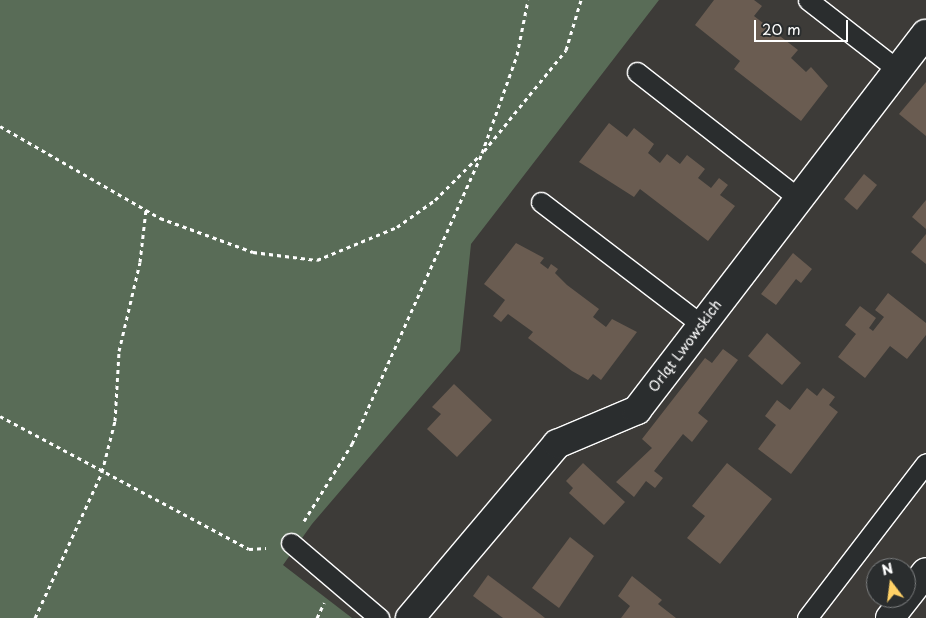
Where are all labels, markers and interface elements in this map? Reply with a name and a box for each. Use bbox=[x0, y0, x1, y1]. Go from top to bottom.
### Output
scale bar bbox=[756, 10, 850, 42]
text: 20 m bbox=[762, 17, 801, 40]
street label: Orląt Lwowskich bbox=[645, 296, 725, 396]
text: N bbox=[879, 557, 895, 581]
north arrow bbox=[866, 558, 916, 608]

